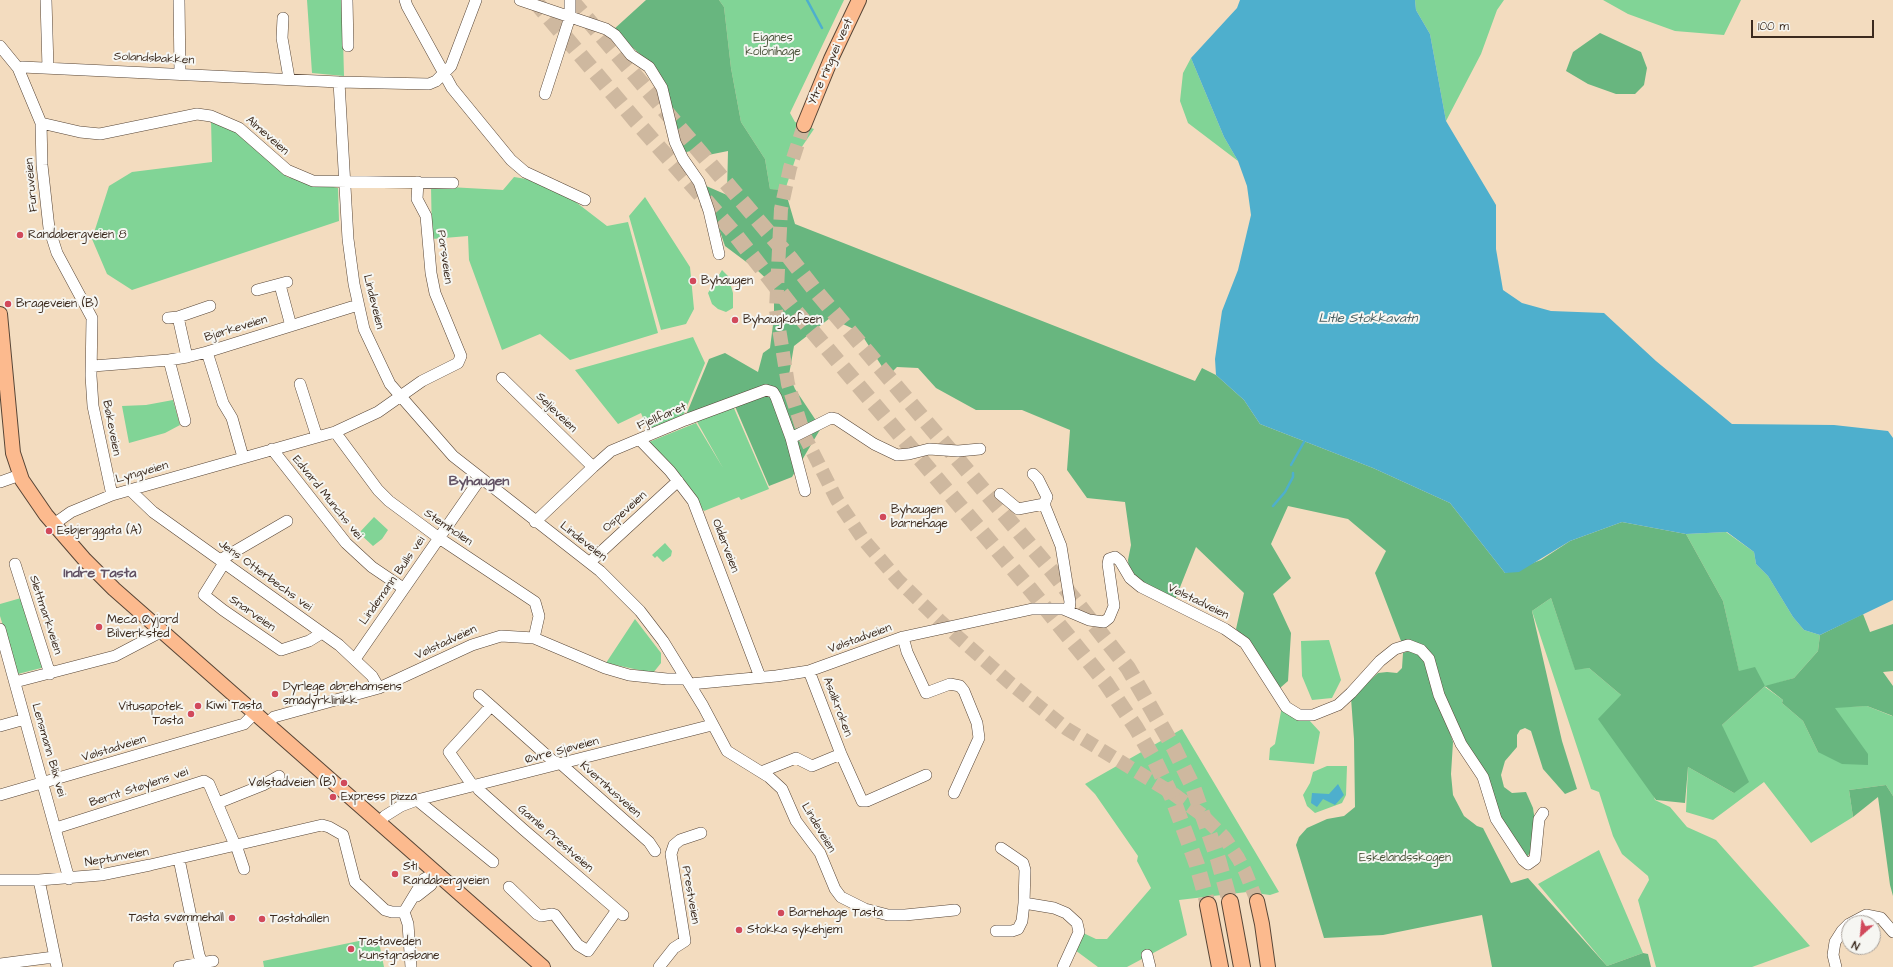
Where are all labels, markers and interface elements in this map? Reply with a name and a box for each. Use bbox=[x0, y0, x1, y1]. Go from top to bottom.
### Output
scale bar bbox=[1753, 12, 1876, 38]
street label: Ytre ringvei vest bbox=[806, 17, 856, 107]
text: 100 m bbox=[1758, 18, 1789, 35]
park label: Eiganes kolonihage bbox=[745, 31, 801, 59]
street label: Solandsbakken bbox=[113, 50, 195, 68]
street label: Almeveien bbox=[242, 113, 292, 159]
street label: Furuveien bbox=[22, 157, 42, 213]
place label: Randabergveien 8 bbox=[28, 228, 127, 242]
street label: Porsveien bbox=[433, 229, 455, 285]
marker: Randabergveien 8 bbox=[15, 230, 25, 240]
street label: Lindeveien bbox=[359, 273, 387, 331]
place label: Byhaugen bbox=[701, 274, 753, 288]
marker: Byhaugen bbox=[688, 276, 698, 286]
place label: Brageveien (B) bbox=[16, 297, 98, 311]
marker: Brageveien (B) bbox=[3, 299, 13, 309]
water label: Litle Stokkavatn bbox=[1318, 311, 1418, 327]
street label: Bjørkeveien bbox=[203, 313, 269, 345]
place label: Byhaugkafeen bbox=[743, 313, 822, 327]
marker: Byhaugkafeen bbox=[730, 315, 740, 325]
street label: Seljeveien bbox=[532, 390, 580, 436]
street label: Bøkeveien bbox=[99, 399, 123, 457]
street label: Fjellfaret bbox=[635, 400, 689, 434]
street label: Edvard Munchs vei bbox=[289, 453, 365, 543]
street label: Lyngveien bbox=[114, 459, 170, 487]
district label: Byhaugen bbox=[449, 474, 509, 490]
street label: Ospeveien bbox=[600, 488, 650, 536]
place label: Byhaugen barnehage bbox=[891, 503, 948, 531]
street label: Stemholen bbox=[421, 507, 475, 549]
marker: Byhaugen barnehage bbox=[878, 512, 888, 522]
street label: Olderveien bbox=[708, 517, 742, 575]
street label: Lindeveien bbox=[557, 519, 609, 565]
place label: Esbjerggata (A) bbox=[57, 524, 142, 538]
marker: Esbjerggata (A) bbox=[44, 526, 54, 536]
street label: Lindemann Bulls vei bbox=[357, 534, 429, 628]
street label: Jens Otterbechs vei bbox=[215, 537, 315, 615]
district label: Indre Tasta bbox=[64, 566, 136, 582]
street label: Slettmarkveien bbox=[25, 574, 65, 656]
street label: Vølstadveien bbox=[1165, 581, 1231, 623]
street label: Snarveien bbox=[226, 593, 278, 635]
place label: Meca Øyjord Bilverksted bbox=[107, 613, 178, 641]
street label: Vølstadveien bbox=[826, 621, 894, 657]
marker: Meca Øyjord Bilverksted bbox=[94, 622, 104, 632]
street label: Vølstadveien bbox=[413, 622, 479, 664]
street label: Asalkroken bbox=[819, 675, 855, 739]
place label: Dyrlege abrehamsens smådyrklinikk bbox=[283, 680, 402, 708]
marker: Dyrlege abrehamsens smådyrklinikk bbox=[270, 689, 280, 699]
place label: Kiwi Tasta bbox=[206, 699, 262, 713]
place label: Vitusapotek Tasta bbox=[118, 700, 183, 728]
marker: Kiwi Tasta bbox=[193, 701, 203, 711]
street label: Lensmann Blix vei bbox=[28, 702, 68, 798]
marker: Vitusapotek Tasta bbox=[186, 709, 196, 719]
street label: Vølstadveien bbox=[80, 732, 148, 766]
street label: Øvre Sjøveien bbox=[524, 734, 600, 768]
street label: Kvernhusveien bbox=[576, 759, 644, 821]
street label: Bernt Støylens vei bbox=[88, 765, 190, 811]
place label: Vølstadveien (B) bbox=[249, 776, 336, 790]
marker: Vølstadveien (B) bbox=[339, 778, 349, 788]
place label: Express pizza bbox=[341, 790, 417, 804]
marker: Express pizza bbox=[328, 792, 338, 802]
street label: Lindeveien bbox=[797, 800, 839, 856]
street label: Gamle Prestveien bbox=[514, 802, 596, 876]
street label: Neptunveien bbox=[84, 845, 150, 871]
park label: Eskelandsskogen bbox=[1359, 851, 1451, 865]
place label: St1 Randabergveien bbox=[403, 860, 489, 888]
street label: Prestveien bbox=[678, 865, 702, 925]
marker: St1 Randabergveien bbox=[390, 869, 400, 879]
place label: Barnehage Tasta bbox=[789, 906, 883, 920]
marker: Barnehage Tasta bbox=[776, 908, 786, 918]
place label: Tasta svømmehall bbox=[129, 911, 224, 925]
place label: Tastahallen bbox=[270, 912, 329, 926]
marker: Tasta svømmehall bbox=[227, 913, 237, 923]
marker: Tastahallen bbox=[257, 914, 267, 924]
north arrow bbox=[1841, 915, 1881, 955]
place label: Stokka sykehjem bbox=[747, 923, 842, 937]
marker: Stokka sykehjem bbox=[734, 925, 744, 935]
place label: Tastaveden kunstgrasbane bbox=[359, 935, 440, 963]
text: N bbox=[1849, 937, 1862, 953]
marker: Tastaveden kunstgrasbane bbox=[346, 944, 356, 954]

